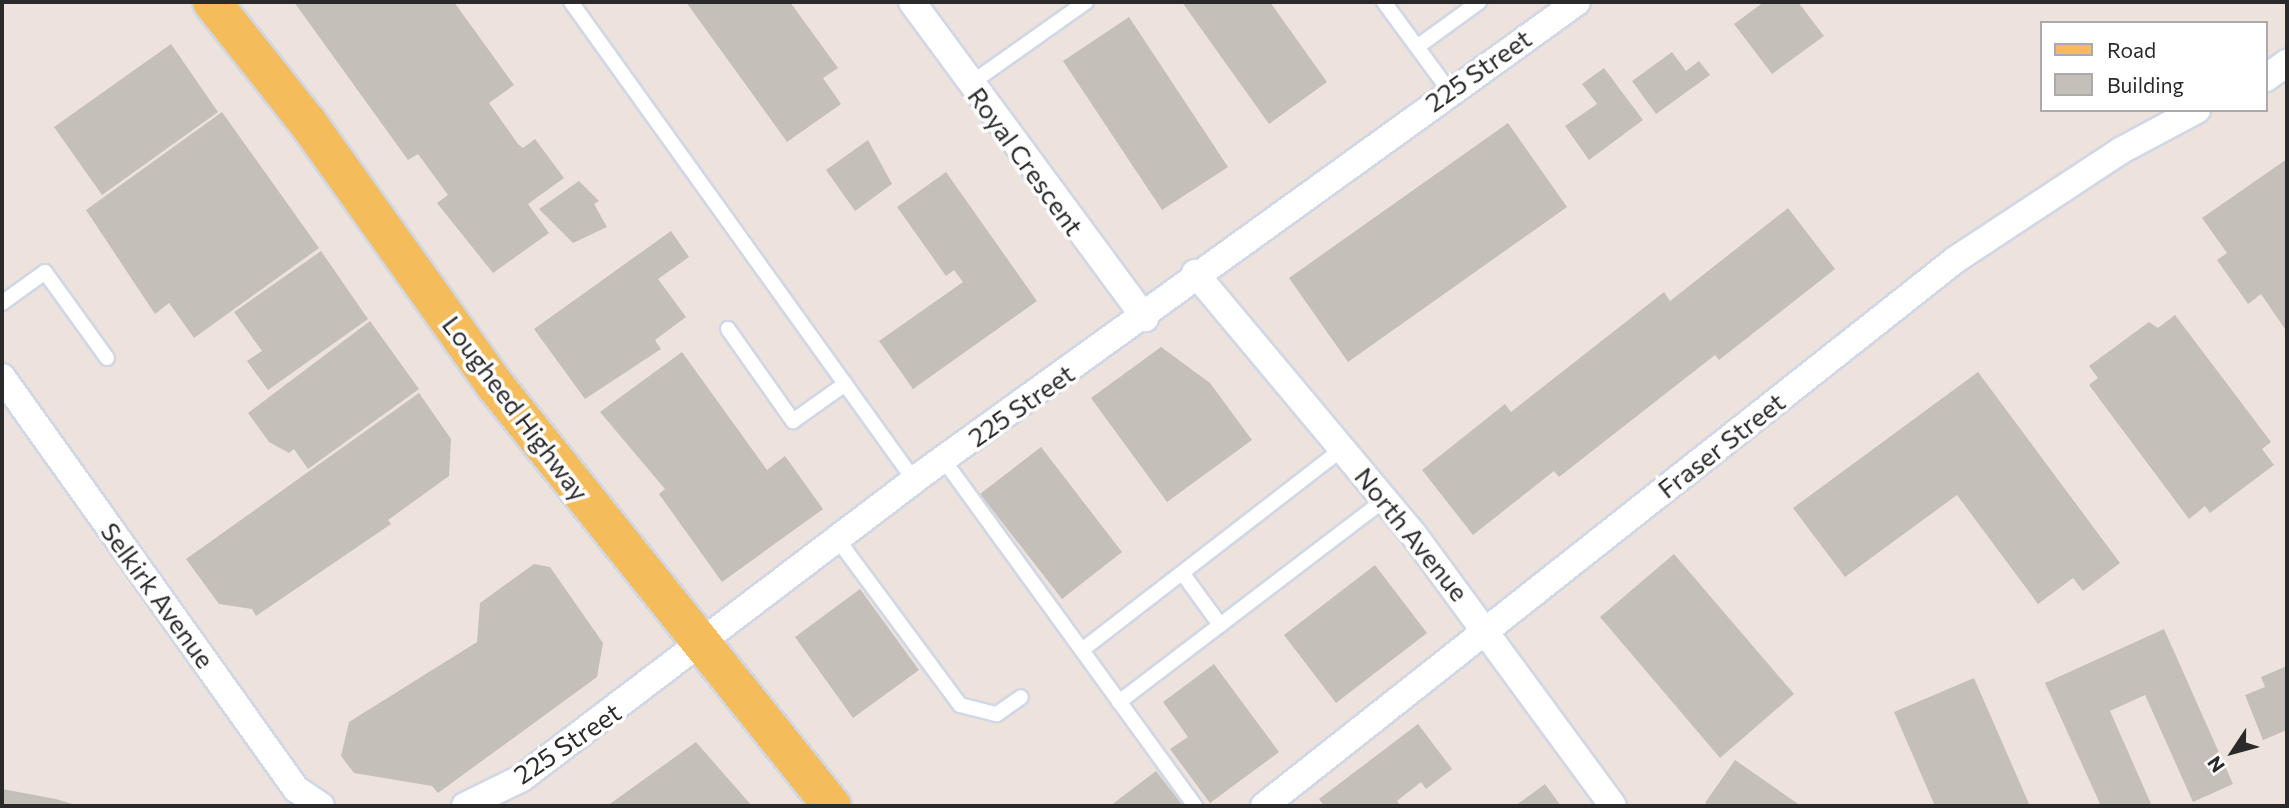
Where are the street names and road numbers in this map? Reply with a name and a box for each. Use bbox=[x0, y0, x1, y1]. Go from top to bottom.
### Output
street label: 225 Street bbox=[1419, 22, 1537, 118]
street label: Royal Crescent bbox=[962, 81, 1090, 241]
street label: Lougheed Highway bbox=[436, 309, 596, 507]
street label: 225 Street bbox=[962, 357, 1080, 453]
street label: Fraser Street bbox=[1651, 386, 1791, 504]
street label: North Avenue bbox=[1349, 461, 1475, 607]
street label: Selkirk Avenue bbox=[95, 516, 221, 674]
street label: 225 Street bbox=[508, 696, 626, 790]

